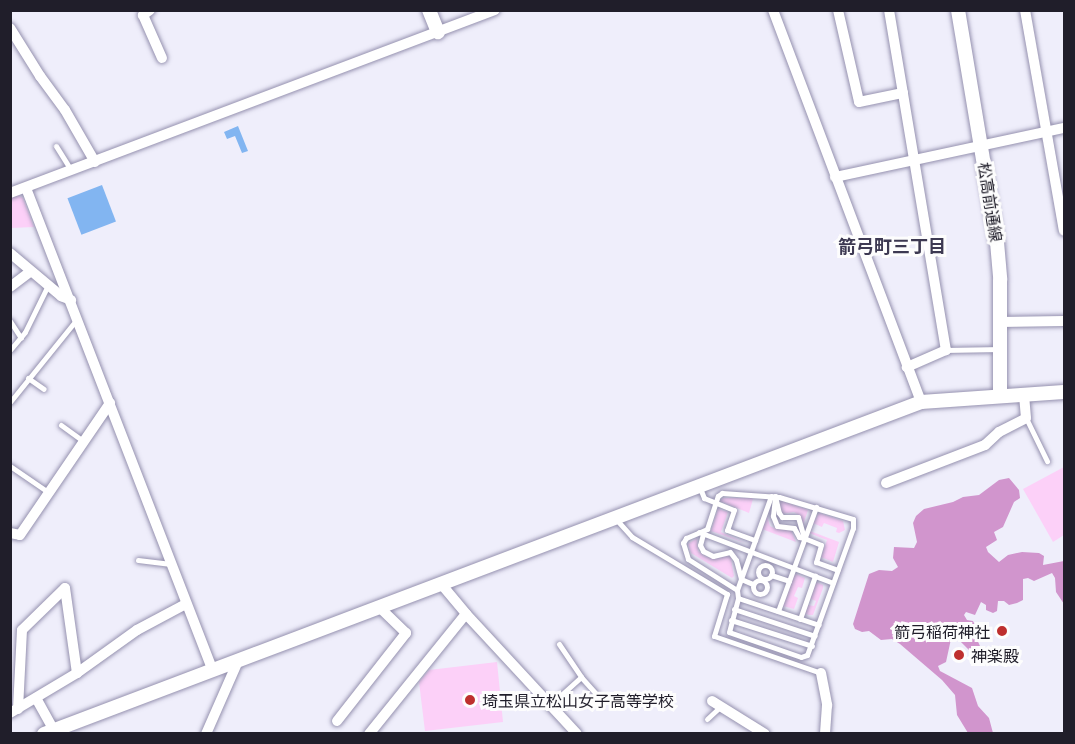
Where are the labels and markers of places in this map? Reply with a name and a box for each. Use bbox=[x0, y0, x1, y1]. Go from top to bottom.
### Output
place label: 箭弓稲荷神社 bbox=[894, 621, 990, 641]
marker: 箭弓稲荷神社 bbox=[995, 624, 1009, 638]
place label: 神楽殿 bbox=[971, 645, 1019, 665]
marker: 神楽殿 bbox=[952, 648, 966, 662]
place label: 埼玉県立松山女子高等学校 bbox=[482, 690, 674, 710]
marker: 埼玉県立松山女子高等学校 bbox=[463, 693, 477, 707]

